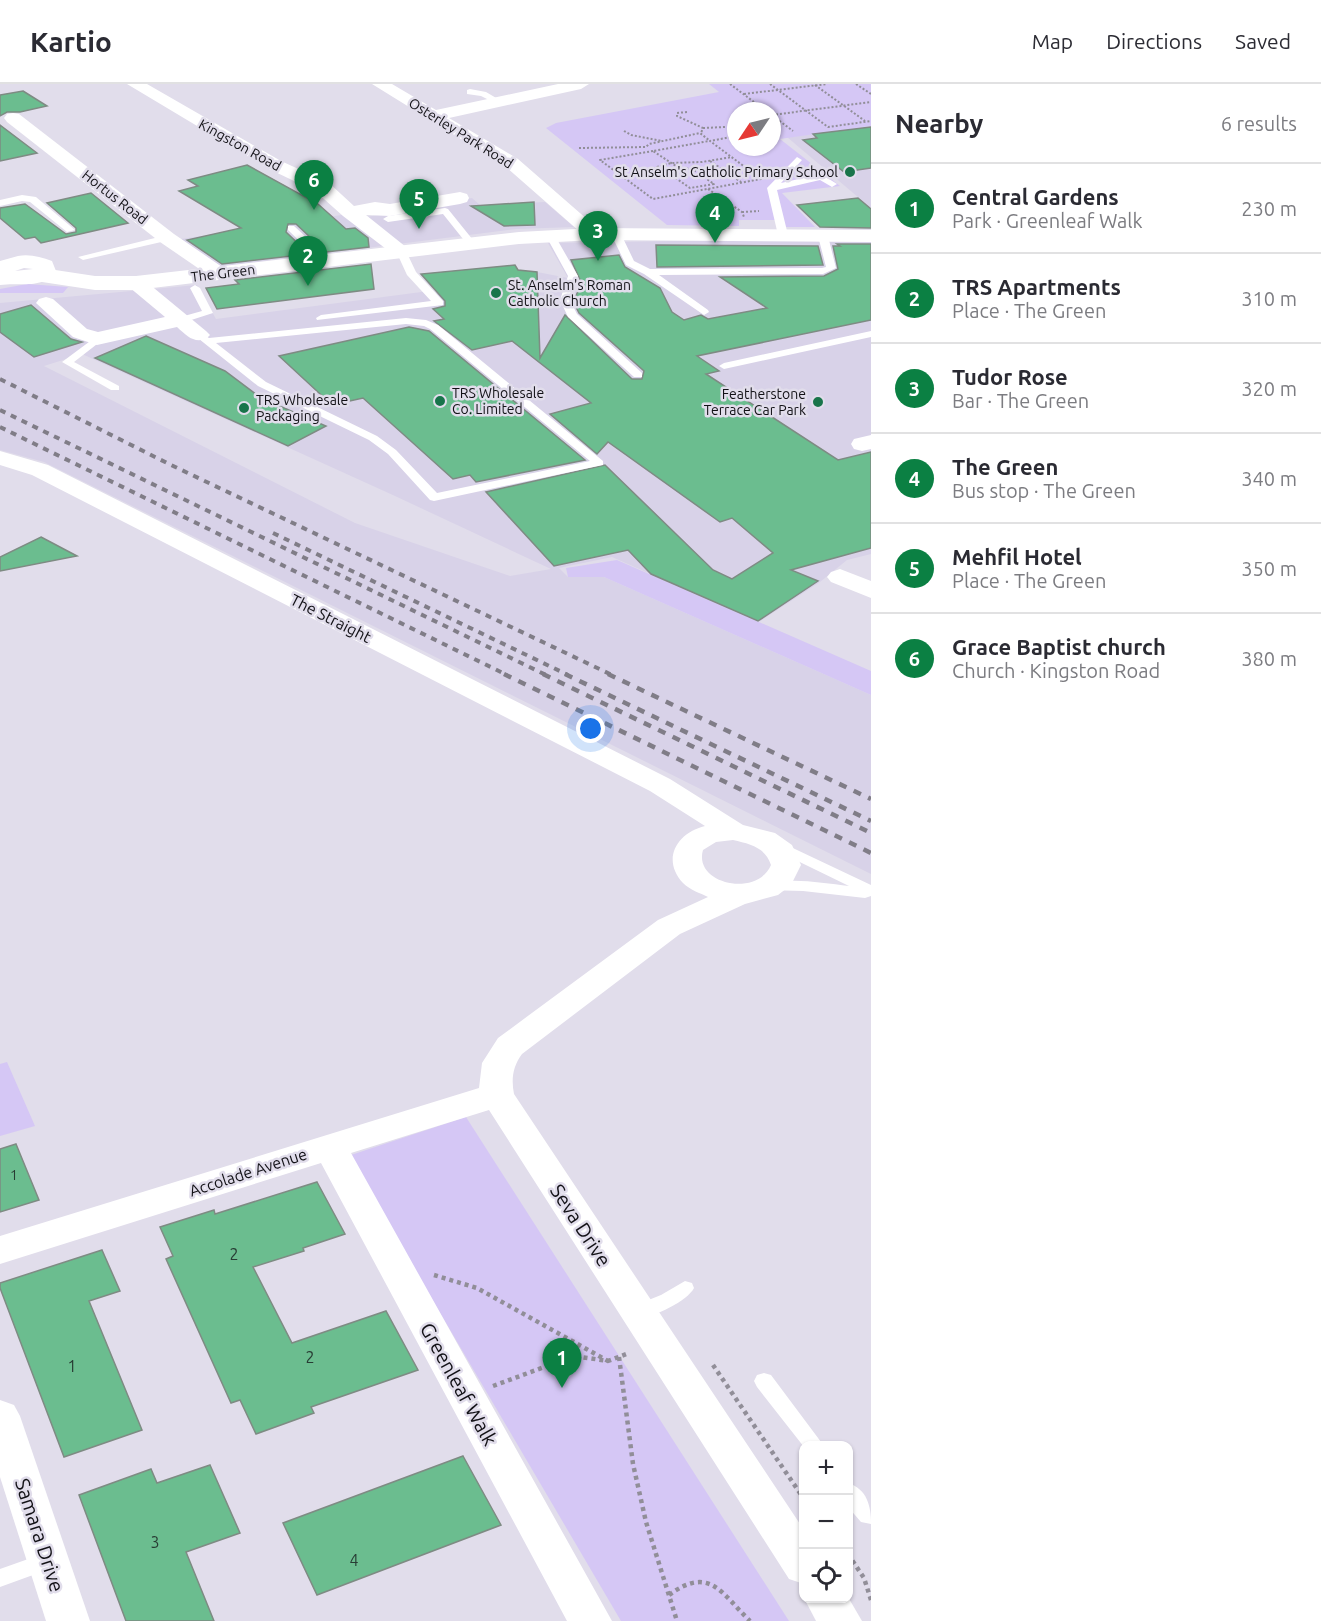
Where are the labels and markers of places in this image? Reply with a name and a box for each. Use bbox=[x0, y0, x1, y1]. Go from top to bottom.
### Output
pin: 6 bbox=[294, 160, 334, 210]
place label: St Anselm's Catholic Primary School bbox=[615, 164, 838, 180]
marker: St Anselm's Catholic Primary School bbox=[843, 165, 857, 179]
pin: 5 bbox=[400, 180, 438, 229]
pin: 4 bbox=[696, 194, 734, 243]
pin: 3 bbox=[578, 212, 618, 261]
pin: 2 bbox=[288, 236, 328, 286]
place label: St. Anselm's Roman Catholic Church bbox=[508, 277, 631, 309]
marker: St. Anselm's Roman Catholic Church bbox=[489, 286, 503, 300]
place label: TRS Wholesale Co. Limited bbox=[452, 385, 544, 417]
place label: Featherstone Terrace Car Park bbox=[704, 386, 806, 418]
place label: TRS Wholesale Packaging bbox=[256, 392, 348, 424]
marker: TRS Wholesale Co. Limited bbox=[433, 394, 447, 408]
marker: Featherstone Terrace Car Park bbox=[811, 395, 825, 409]
marker: TRS Wholesale Packaging bbox=[237, 401, 251, 415]
pin: 1 bbox=[542, 1338, 582, 1388]

